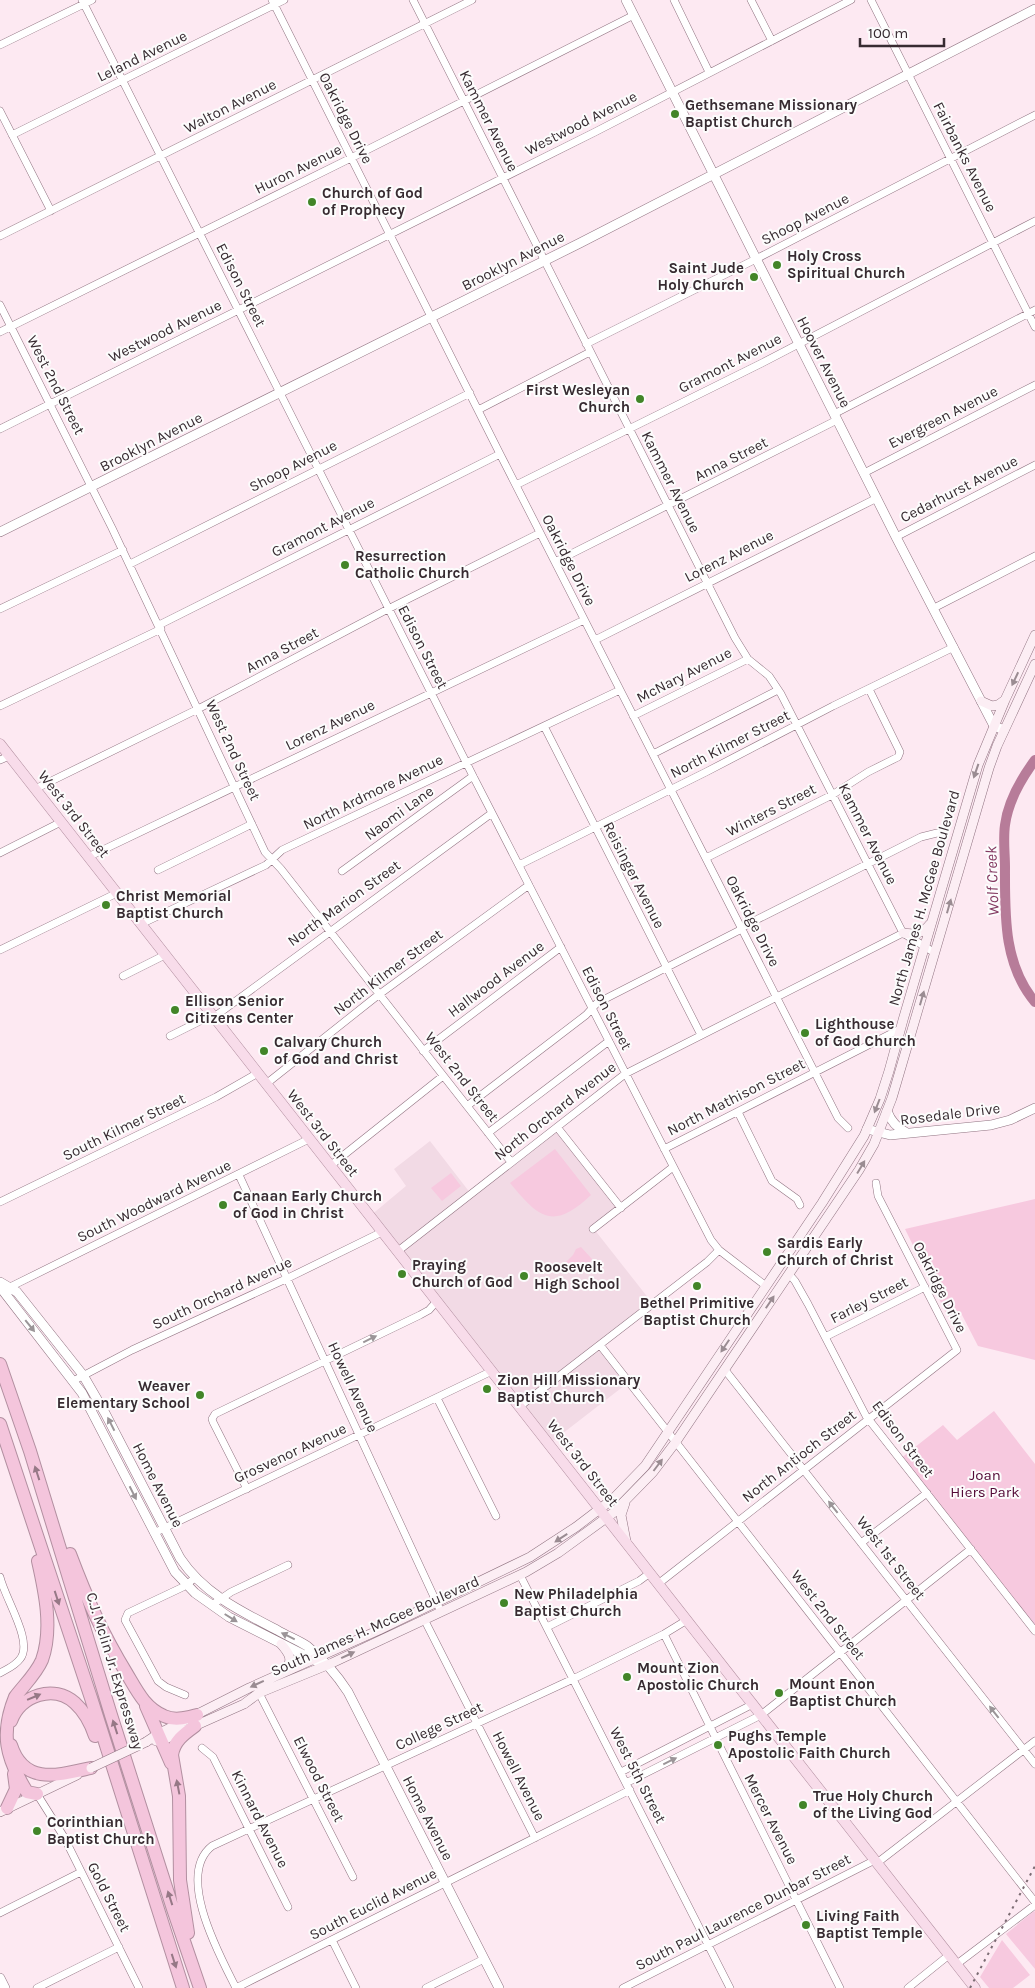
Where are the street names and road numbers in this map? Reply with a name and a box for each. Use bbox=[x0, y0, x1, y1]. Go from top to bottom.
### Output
street label: Leland Avenue bbox=[94, 26, 190, 86]
street label: Kammer Avenue bbox=[456, 67, 522, 175]
street label: Oakridge Drive bbox=[315, 69, 377, 167]
street label: Walton Avenue bbox=[181, 75, 279, 137]
street label: Westwood Avenue bbox=[522, 87, 640, 159]
street label: Fairbanks Avenue bbox=[929, 99, 1001, 215]
street label: Huron Avenue bbox=[251, 140, 345, 198]
street label: Shoop Avenue bbox=[758, 189, 852, 249]
street label: Brooklyn Avenue bbox=[459, 227, 567, 295]
street label: Edison Street bbox=[212, 240, 270, 330]
street label: Westwood Avenue bbox=[106, 296, 224, 366]
street label: Hoover Avenue bbox=[793, 313, 855, 411]
street label: Gramont Avenue bbox=[675, 329, 785, 397]
street label: West 2nd Street bbox=[23, 332, 89, 438]
street label: Evergreen Avenue bbox=[885, 382, 1001, 452]
street label: Brooklyn Avenue bbox=[97, 408, 205, 476]
street label: Kammer Avenue bbox=[638, 428, 704, 536]
street label: Anna Street bbox=[691, 433, 771, 485]
street label: Shoop Avenue bbox=[246, 436, 340, 496]
street label: Cedarhurst Avenue bbox=[897, 452, 1021, 526]
street label: Gramont Avenue bbox=[268, 493, 378, 561]
street label: Oakridge Drive bbox=[538, 511, 600, 609]
street label: Lorenz Avenue bbox=[682, 526, 776, 586]
street label: Edison Street bbox=[394, 602, 452, 692]
street label: Anna Street bbox=[243, 623, 322, 677]
street label: McNary Avenue bbox=[633, 643, 735, 707]
street label: Lorenz Avenue bbox=[282, 696, 378, 754]
street label: West 2nd Street bbox=[202, 697, 264, 804]
street label: North Kilmer Street bbox=[667, 706, 793, 782]
street label: North Ardmore Avenue bbox=[300, 750, 446, 834]
street label: West 3rd Street bbox=[34, 767, 114, 861]
street label: Winters Street bbox=[723, 780, 819, 840]
street label: Kammer Avenue bbox=[835, 780, 901, 888]
street label: Naomi Lane bbox=[361, 782, 437, 844]
street label: North James H. McGee Boulevard bbox=[885, 788, 963, 1008]
street label: Reisinger Avenue bbox=[599, 819, 669, 931]
street label: North Marion Street bbox=[284, 856, 404, 950]
street label: Oakridge Drive bbox=[722, 872, 784, 970]
street label: North Kilmer Street bbox=[330, 925, 446, 1019]
street label: Hallwood Avenue bbox=[444, 937, 548, 1021]
street label: Edison Street bbox=[578, 963, 636, 1053]
street label: West 2nd Street bbox=[421, 1028, 503, 1126]
street label: North Mathison Street bbox=[664, 1054, 808, 1140]
street label: North Orchard Avenue bbox=[491, 1058, 619, 1164]
street label: West 3rd Street bbox=[283, 1086, 363, 1180]
street label: South Kilmer Street bbox=[60, 1089, 189, 1165]
street label: Rosedale Drive bbox=[899, 1099, 1001, 1129]
street label: South Woodward Avenue bbox=[74, 1156, 234, 1246]
street label: Oakridge Drive bbox=[909, 1238, 971, 1336]
street label: South Orchard Avenue bbox=[149, 1253, 295, 1333]
street label: Farley Street bbox=[827, 1273, 911, 1327]
street label: Howell Avenue bbox=[324, 1339, 382, 1435]
street label: Edison Street bbox=[868, 1397, 938, 1481]
street label: North Antioch Street bbox=[738, 1406, 860, 1506]
street label: West 3rd Street bbox=[543, 1416, 623, 1510]
street label: Grosvenor Avenue bbox=[231, 1419, 349, 1487]
street label: Home Avenue bbox=[129, 1440, 187, 1530]
street label: West 1st Street bbox=[853, 1513, 929, 1604]
street label: West 2nd Street bbox=[787, 1566, 869, 1664]
street label: South James H. McGee Boulevard bbox=[268, 1572, 482, 1680]
street label: C.J. Mclin Jr. Expressway bbox=[82, 1590, 148, 1752]
street label: College Street bbox=[392, 1698, 486, 1754]
street label: West 5th Street bbox=[606, 1724, 670, 1826]
street label: Howell Avenue bbox=[489, 1728, 549, 1824]
street label: Elwood Street bbox=[290, 1733, 348, 1825]
street label: Kinnard Avenue bbox=[228, 1767, 292, 1871]
street label: Mercer Avenue bbox=[740, 1771, 802, 1867]
street label: Home Avenue bbox=[399, 1773, 457, 1863]
street label: South Paul Laurence Dunbar Street bbox=[632, 1850, 854, 1974]
street label: Gold Street bbox=[84, 1859, 134, 1935]
street label: South Euclid Avenue bbox=[306, 1864, 440, 1944]

